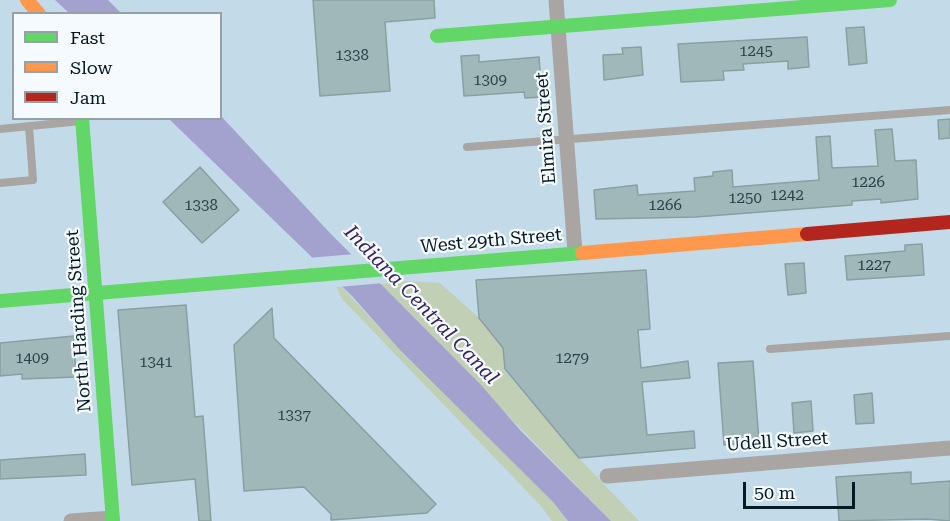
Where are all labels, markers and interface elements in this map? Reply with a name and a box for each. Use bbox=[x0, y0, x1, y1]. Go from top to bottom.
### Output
legend bbox=[12, 12, 222, 120]
text: Fast bbox=[70, 27, 105, 48]
house number: 1245 bbox=[739, 43, 773, 61]
house number: 1338 bbox=[335, 47, 369, 65]
text: Slow bbox=[70, 57, 112, 78]
street label: Elmira Street bbox=[531, 71, 561, 185]
house number: 1309 bbox=[473, 72, 507, 90]
text: Jam bbox=[70, 87, 106, 108]
house number: 1226 bbox=[851, 174, 885, 192]
house number: 1242 bbox=[770, 187, 804, 205]
house number: 1250 bbox=[728, 190, 762, 208]
house number: 1338 bbox=[184, 197, 218, 215]
house number: 1266 bbox=[648, 197, 682, 215]
water label: Indiana Central Canal bbox=[339, 221, 503, 389]
street label: West 29th Street bbox=[419, 224, 563, 258]
street label: North Harding Street bbox=[62, 229, 96, 413]
house number: 1227 bbox=[857, 257, 891, 275]
house number: 1409 bbox=[15, 350, 49, 368]
house number: 1279 bbox=[555, 350, 589, 368]
house number: 1341 bbox=[139, 354, 173, 372]
house number: 1337 bbox=[277, 407, 311, 425]
street label: Udell Street bbox=[725, 428, 829, 456]
scale bar bbox=[746, 470, 858, 508]
text: 50 m bbox=[754, 482, 795, 503]

